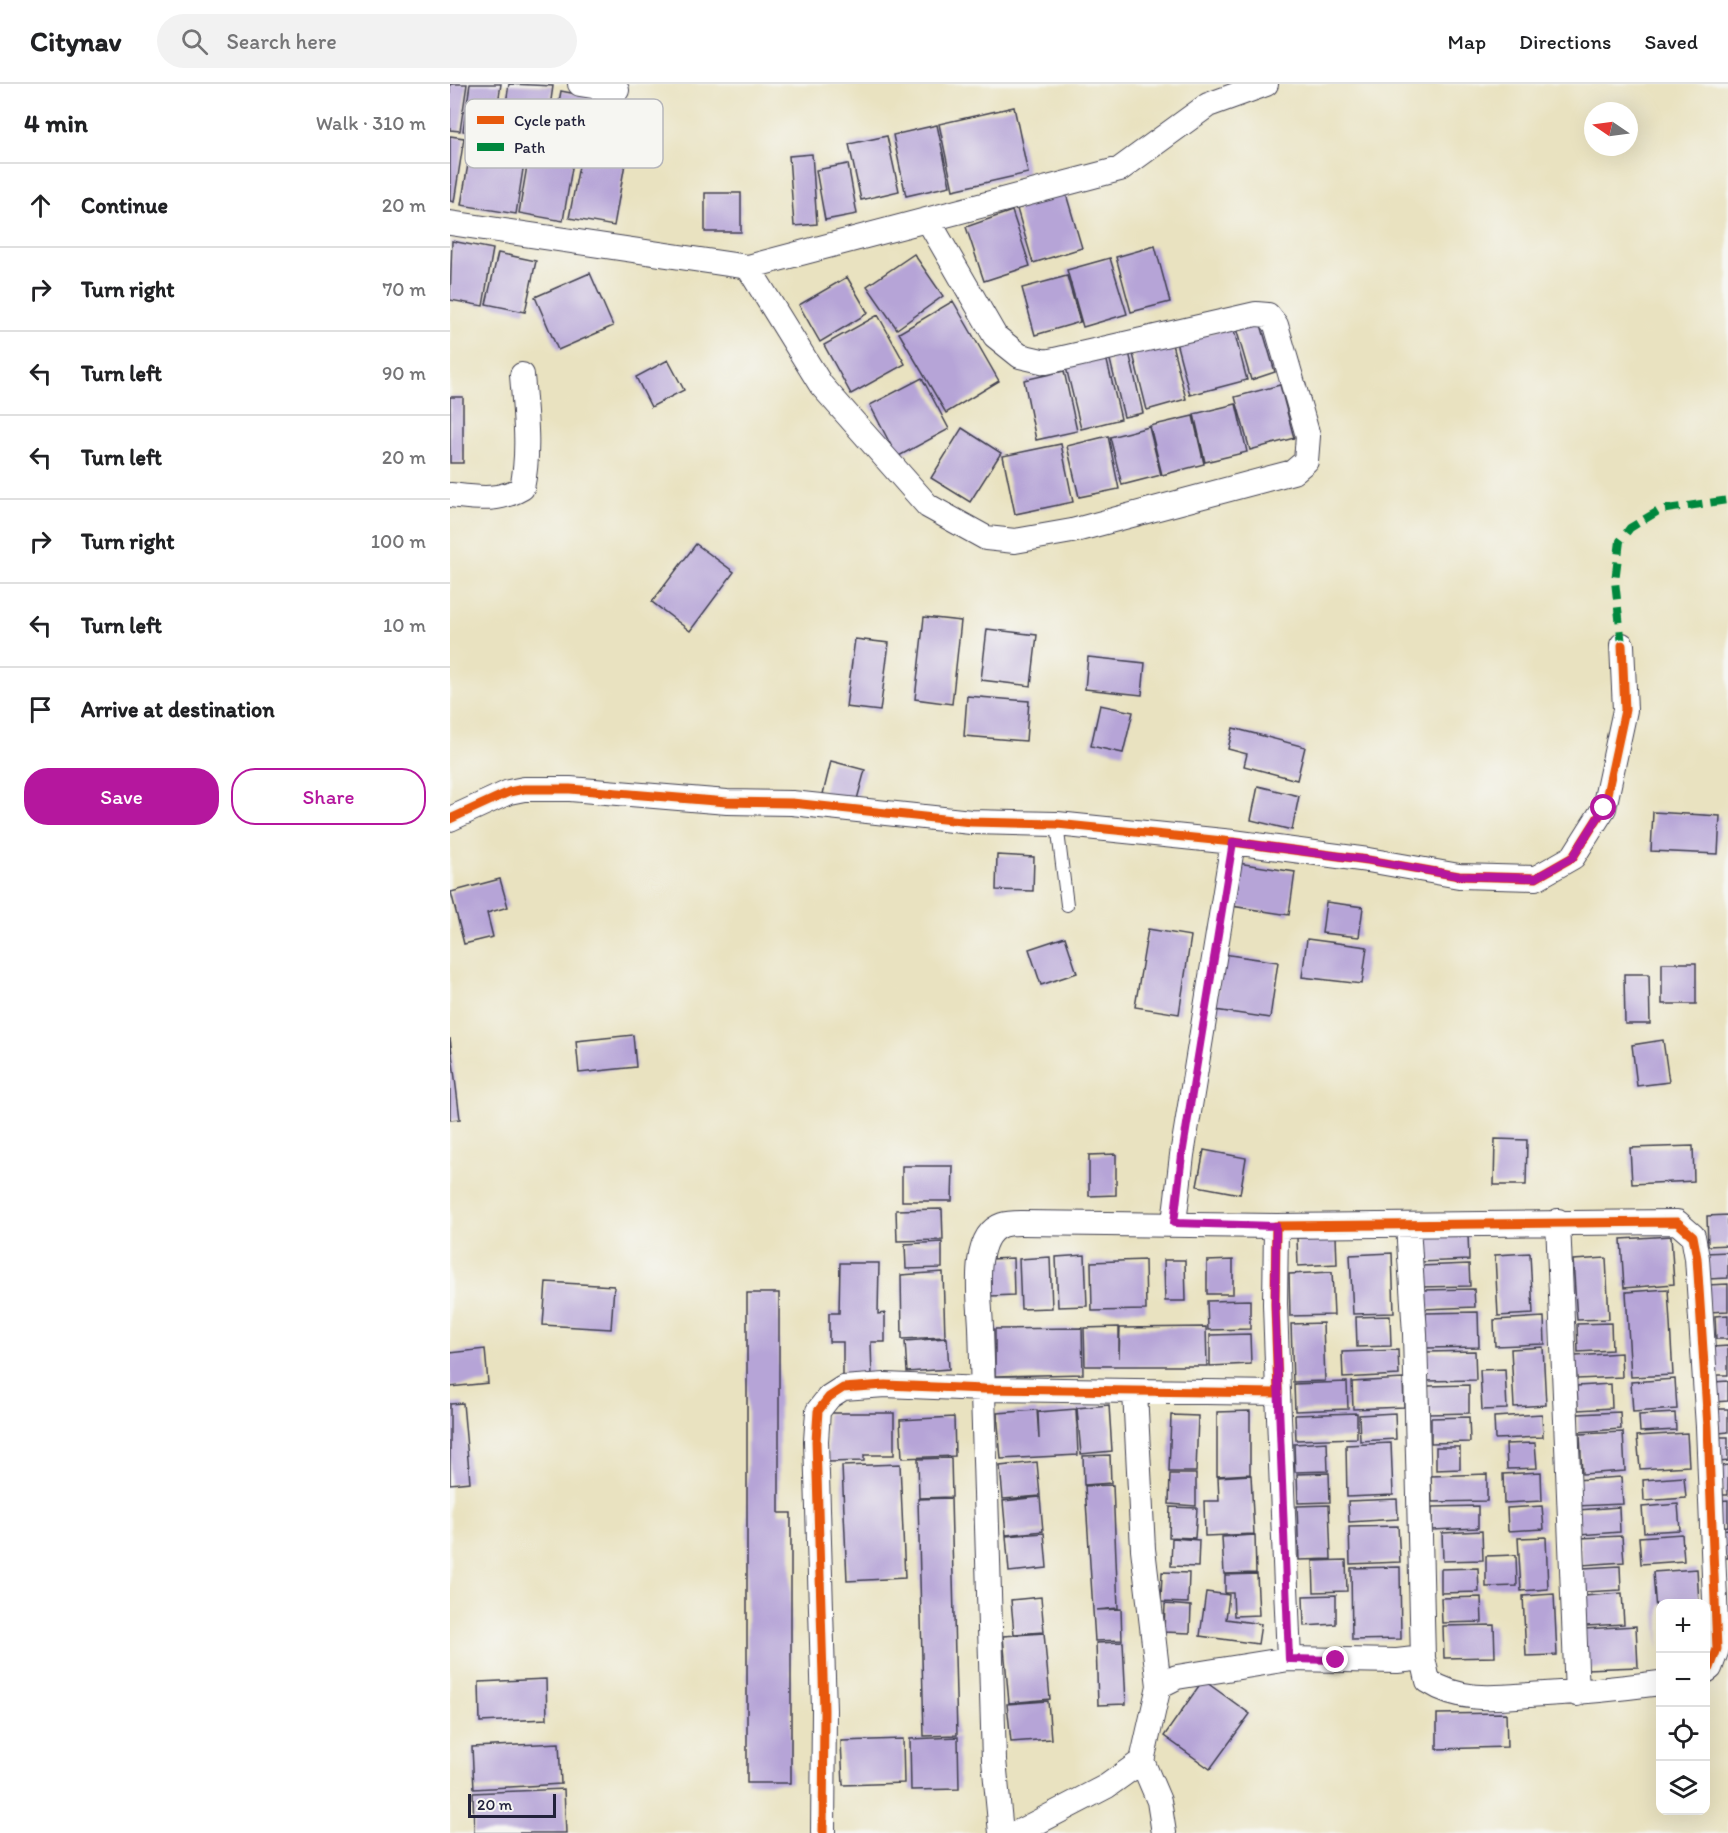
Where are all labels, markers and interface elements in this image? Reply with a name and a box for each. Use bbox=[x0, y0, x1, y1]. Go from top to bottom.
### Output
search box bbox=[157, 14, 577, 68]
text: Citynav bbox=[30, 24, 121, 58]
icon: search bbox=[178, 25, 211, 58]
text: Search here bbox=[226, 28, 337, 55]
text: Map bbox=[1448, 29, 1486, 54]
text: Directions bbox=[1519, 29, 1611, 54]
text: Saved bbox=[1644, 29, 1698, 54]
legend bbox=[465, 99, 663, 168]
north arrow bbox=[1584, 102, 1638, 156]
text: 4 min bbox=[24, 107, 88, 139]
text: Walk · 310 m bbox=[316, 111, 426, 135]
text: Cycle path bbox=[514, 111, 586, 130]
text: Path bbox=[514, 138, 545, 157]
icon: ahead bbox=[24, 189, 57, 222]
text: Continue bbox=[81, 192, 168, 219]
text: 20 m bbox=[382, 193, 426, 217]
icon: right bbox=[24, 273, 57, 306]
text: Turn right bbox=[81, 276, 175, 303]
text: 70 m bbox=[382, 277, 426, 301]
icon: left bbox=[24, 357, 57, 390]
text: Turn left bbox=[81, 360, 162, 387]
text: 90 m bbox=[382, 361, 426, 385]
icon: left bbox=[24, 441, 57, 474]
text: Turn left bbox=[81, 444, 162, 471]
text: 20 m bbox=[382, 445, 426, 469]
icon: right bbox=[24, 525, 57, 558]
text: Turn right bbox=[81, 528, 175, 555]
text: 100 m bbox=[371, 529, 426, 553]
icon: left bbox=[24, 609, 57, 642]
text: Turn left bbox=[81, 612, 162, 639]
text: 10 m bbox=[383, 613, 426, 637]
icon: arrive bbox=[24, 693, 57, 726]
text: Arrive at destination bbox=[81, 696, 275, 723]
button: Save bbox=[24, 768, 219, 825]
button: Share bbox=[231, 768, 426, 825]
route start bbox=[1590, 794, 1616, 820]
map controls bbox=[1656, 1599, 1710, 1815]
button: + bbox=[1656, 1599, 1710, 1653]
route end bbox=[1322, 1646, 1348, 1672]
button: − bbox=[1656, 1653, 1710, 1707]
button: locate bbox=[1656, 1707, 1710, 1761]
button: layers bbox=[1656, 1761, 1710, 1815]
scale bar bbox=[468, 1791, 556, 1818]
text: 20 m bbox=[477, 1795, 512, 1814]

